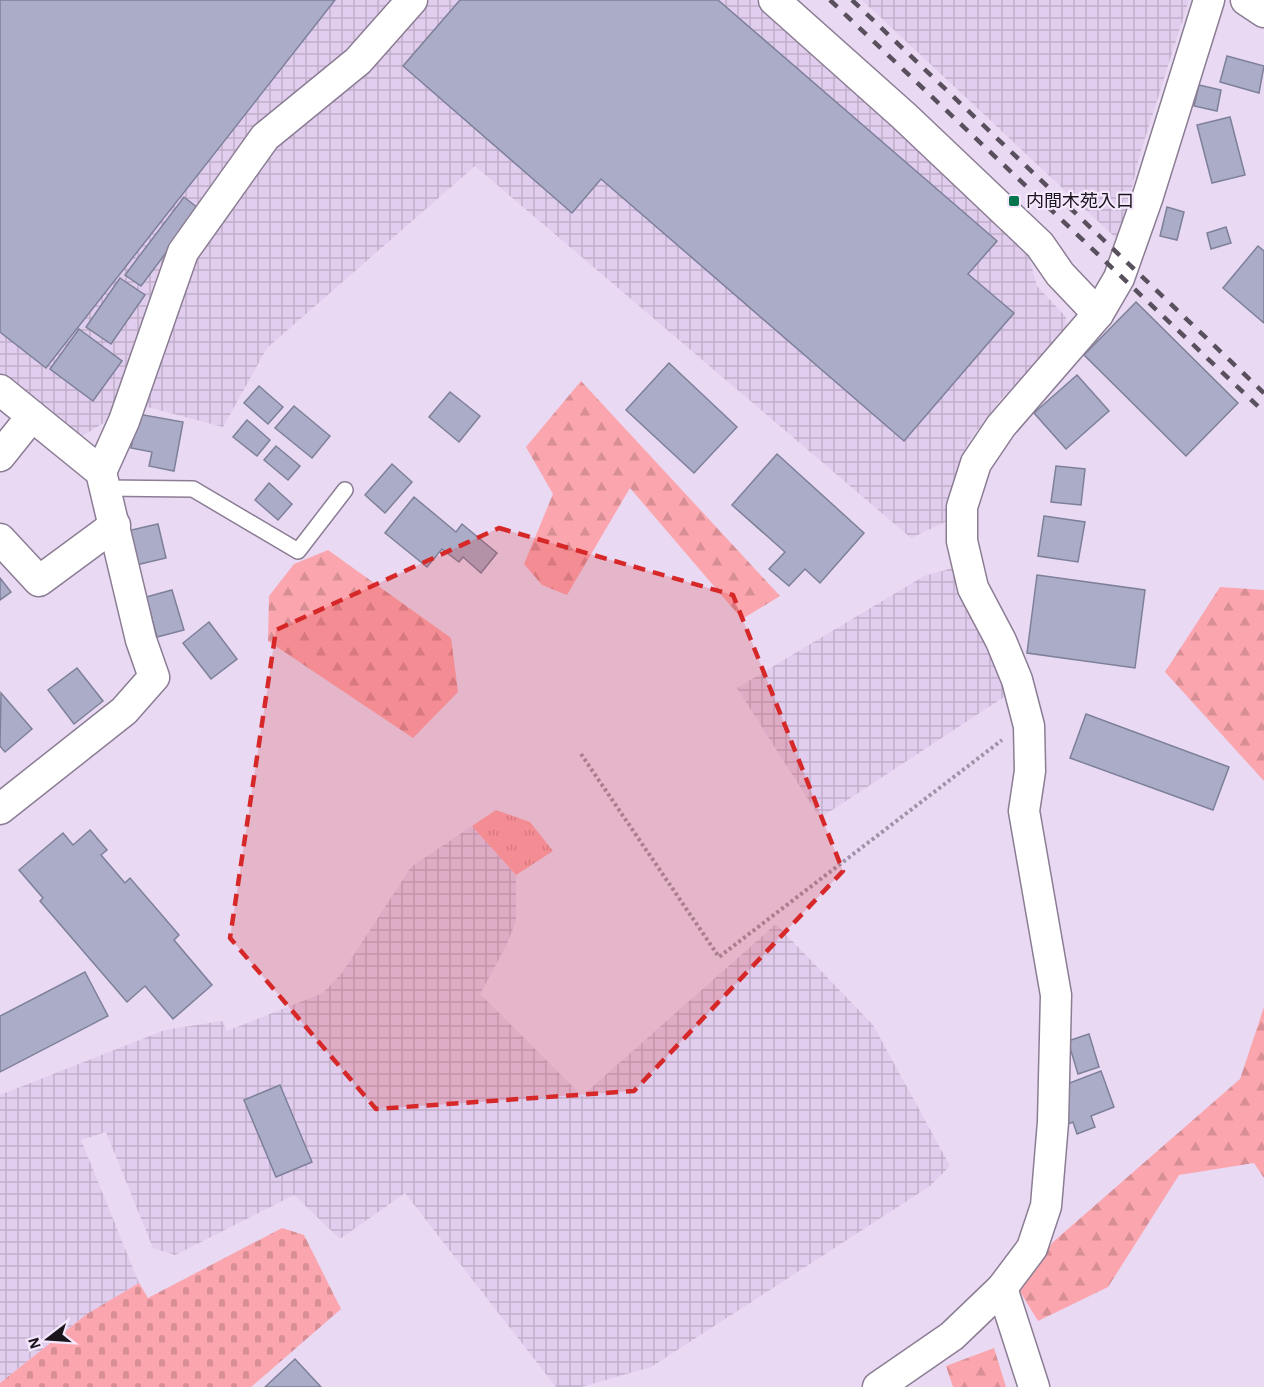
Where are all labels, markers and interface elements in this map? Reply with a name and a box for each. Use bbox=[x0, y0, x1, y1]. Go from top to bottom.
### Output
place label: 内間木苑入口 bbox=[1026, 192, 1134, 211]
marker: 内間木苑入口 bbox=[1007, 194, 1021, 208]
north arrow bbox=[18, 1309, 78, 1369]
text: N bbox=[25, 1335, 44, 1351]

